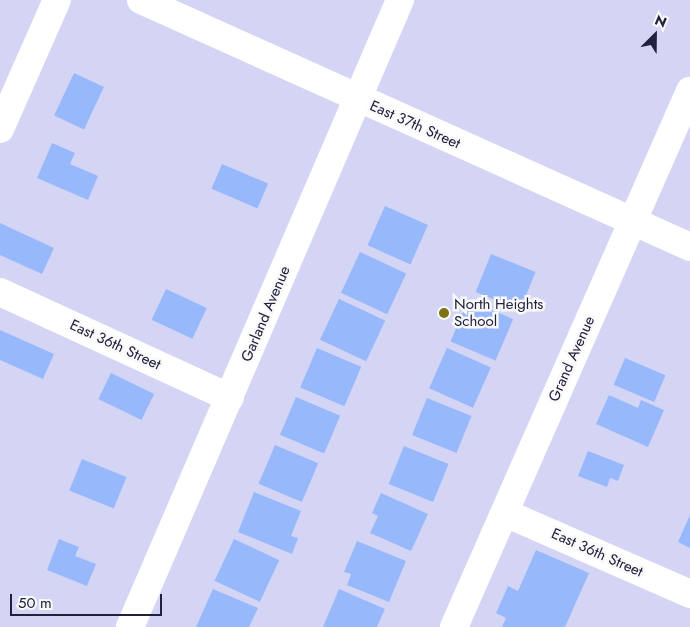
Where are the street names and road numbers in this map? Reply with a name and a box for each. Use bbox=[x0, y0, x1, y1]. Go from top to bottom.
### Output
street label: East 37th Street bbox=[367, 97, 463, 153]
street label: Garland Avenue bbox=[238, 263, 294, 365]
street label: Grand Avenue bbox=[545, 313, 599, 405]
street label: East 36th Street bbox=[67, 316, 163, 374]
street label: East 36th Street bbox=[548, 525, 646, 581]

